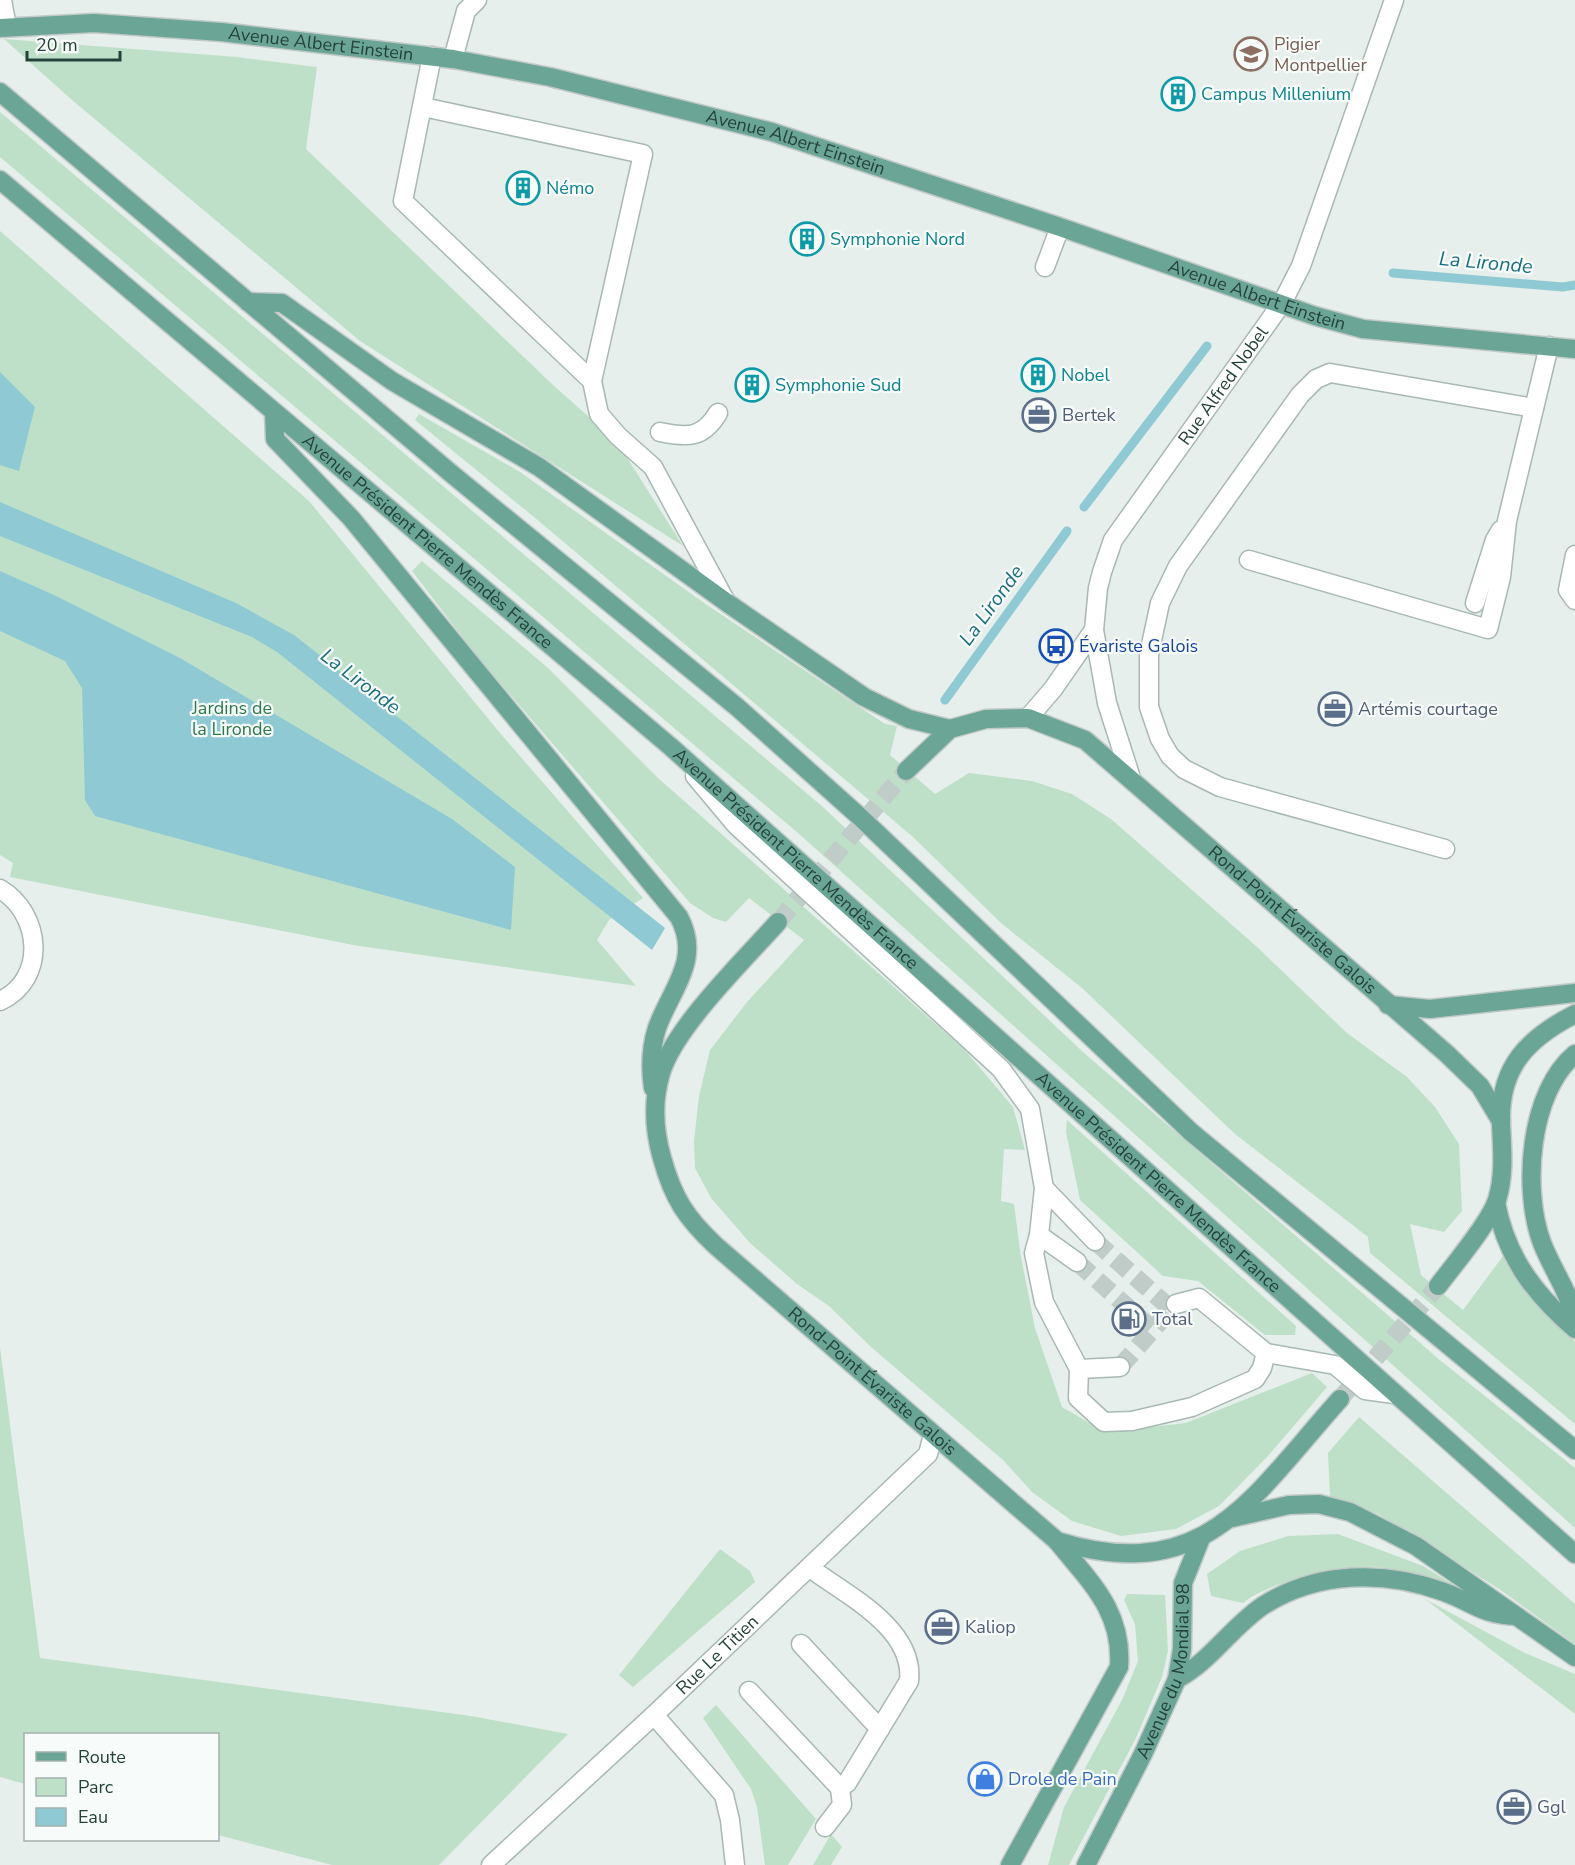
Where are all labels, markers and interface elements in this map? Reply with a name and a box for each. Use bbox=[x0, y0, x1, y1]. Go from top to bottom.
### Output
street label: Avenue Albert Einstein bbox=[227, 21, 415, 66]
scale bar bbox=[27, 24, 120, 62]
place label: Pigier Montpellier bbox=[1274, 32, 1367, 77]
text: 20 m bbox=[36, 33, 78, 57]
school or university icon: Pigier Montpellier bbox=[1233, 36, 1269, 72]
building icon: Campus Millenium bbox=[1160, 76, 1196, 112]
place label: Campus Millenium bbox=[1201, 82, 1351, 106]
street label: Avenue Albert Einstein bbox=[704, 104, 888, 181]
building icon: Némo bbox=[505, 170, 541, 206]
place label: Némo bbox=[546, 176, 594, 200]
building icon: Symphonie Nord bbox=[789, 221, 825, 257]
place label: Symphonie Nord bbox=[830, 227, 965, 251]
water label: La Lironde bbox=[1438, 245, 1534, 280]
street label: Avenue Albert Einstein bbox=[1165, 254, 1348, 336]
street label: Rue Alfred Nobel bbox=[1173, 321, 1274, 450]
building icon: Nobel bbox=[1020, 357, 1056, 393]
place label: Nobel bbox=[1061, 363, 1110, 387]
building icon: Symphonie Sud bbox=[734, 367, 770, 403]
place label: Symphonie Sud bbox=[775, 373, 902, 397]
office icon: Bertek bbox=[1021, 397, 1057, 433]
place label: Bertek bbox=[1062, 403, 1116, 427]
street label: Avenue Président Pierre Mendès France bbox=[297, 429, 558, 654]
water label: La Lironde bbox=[953, 559, 1030, 651]
bus stop icon: Évariste Galois bbox=[1038, 628, 1074, 664]
place label: Évariste Galois bbox=[1079, 634, 1198, 658]
water label: La Lironde bbox=[315, 642, 407, 721]
office icon: Artémis courtage bbox=[1317, 691, 1353, 727]
park label: Jardins de la Lironde bbox=[191, 696, 272, 741]
place label: Artémis courtage bbox=[1358, 697, 1498, 721]
street label: Avenue Président Pierre Mendès France bbox=[668, 743, 924, 975]
street label: Rond-Point Évariste Galois bbox=[1203, 840, 1382, 1000]
street label: Avenue Président Pierre Mendès France bbox=[1031, 1066, 1286, 1298]
street label: Rond-Point Évariste Galois bbox=[783, 1301, 962, 1461]
fuel station icon: Total bbox=[1111, 1301, 1147, 1337]
place label: Total bbox=[1152, 1307, 1193, 1331]
street label: Avenue du Mondial 98 bbox=[1130, 1583, 1195, 1763]
office icon: Kaliop bbox=[924, 1609, 960, 1645]
street label: Rue Le Titien bbox=[671, 1610, 764, 1700]
place label: Kaliop bbox=[965, 1615, 1016, 1639]
legend bbox=[24, 1733, 219, 1841]
text: Route bbox=[78, 1745, 126, 1769]
shop icon: Drole de Pain bbox=[967, 1761, 1003, 1797]
place label: Drole de Pain bbox=[1008, 1767, 1117, 1791]
text: Parc bbox=[78, 1775, 113, 1799]
office icon: Ggl bbox=[1496, 1789, 1532, 1825]
place label: Ggl bbox=[1537, 1795, 1567, 1819]
text: Eau bbox=[78, 1805, 108, 1829]

